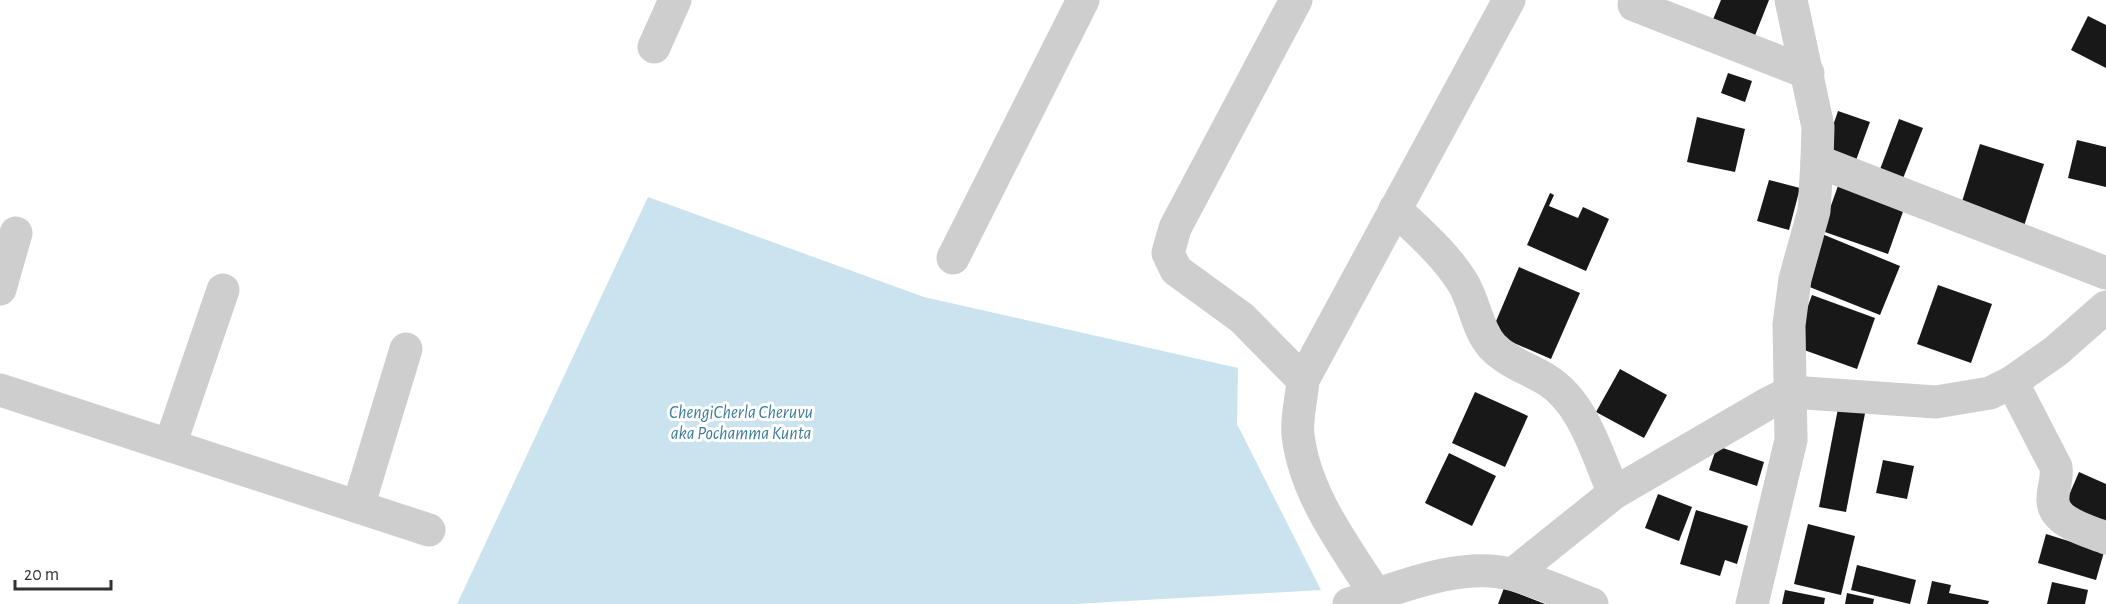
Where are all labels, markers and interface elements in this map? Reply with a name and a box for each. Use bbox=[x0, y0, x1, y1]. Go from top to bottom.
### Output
water label: ChengiCherla Cheruvu aka Pochamma Kunta bbox=[669, 404, 813, 443]
scale bar bbox=[15, 553, 111, 591]
text: 20 m bbox=[24, 566, 59, 584]

